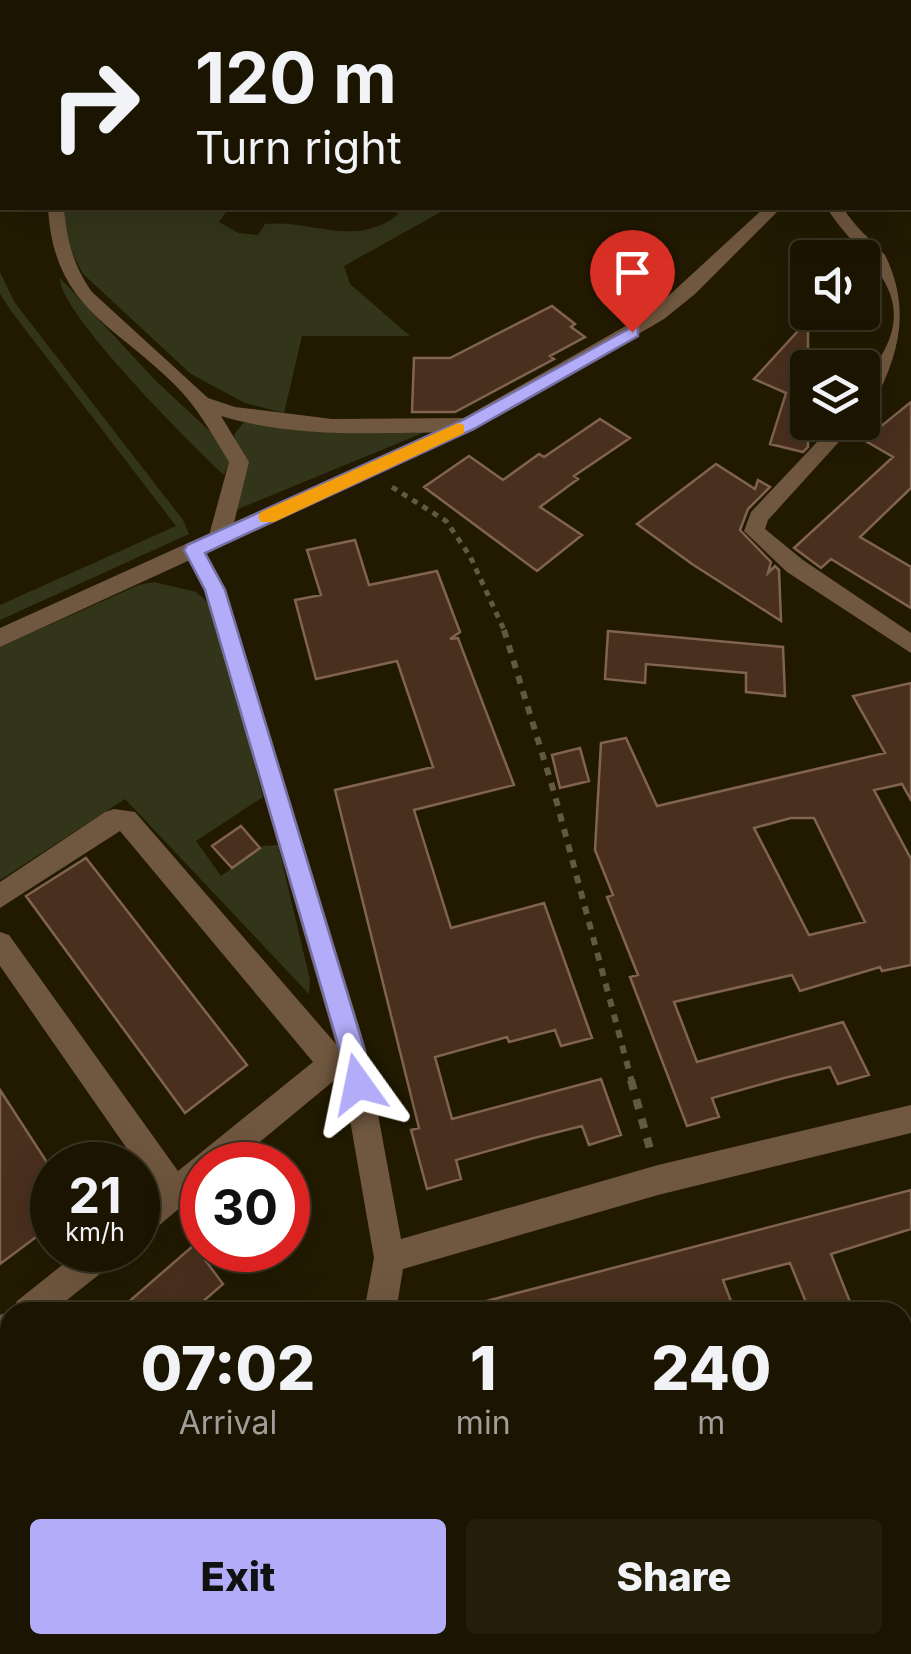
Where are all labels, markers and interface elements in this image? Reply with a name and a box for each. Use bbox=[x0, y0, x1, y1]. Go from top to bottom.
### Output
text: 120 m bbox=[195, 35, 397, 120]
icon: right bbox=[30, 40, 160, 170]
text: Turn right bbox=[195, 120, 402, 175]
pin bbox=[590, 230, 675, 333]
map controls bbox=[790, 240, 880, 440]
button: sound bbox=[790, 240, 880, 330]
icon: arrive bbox=[605, 245, 660, 300]
button: layers bbox=[790, 350, 880, 440]
position arrow bbox=[306, 1032, 410, 1136]
speed limit sign: 30 bbox=[180, 1142, 310, 1272]
text: 21 bbox=[68, 1165, 122, 1225]
text: km/h bbox=[65, 1217, 125, 1247]
text: 07:02 bbox=[141, 1332, 315, 1404]
text: 1 bbox=[470, 1332, 496, 1404]
text: 240 bbox=[651, 1332, 771, 1404]
text: Arrival bbox=[179, 1403, 277, 1442]
text: min bbox=[456, 1403, 511, 1442]
text: m bbox=[697, 1403, 725, 1442]
button: Exit bbox=[30, 1519, 446, 1634]
button: Share bbox=[466, 1519, 882, 1634]

